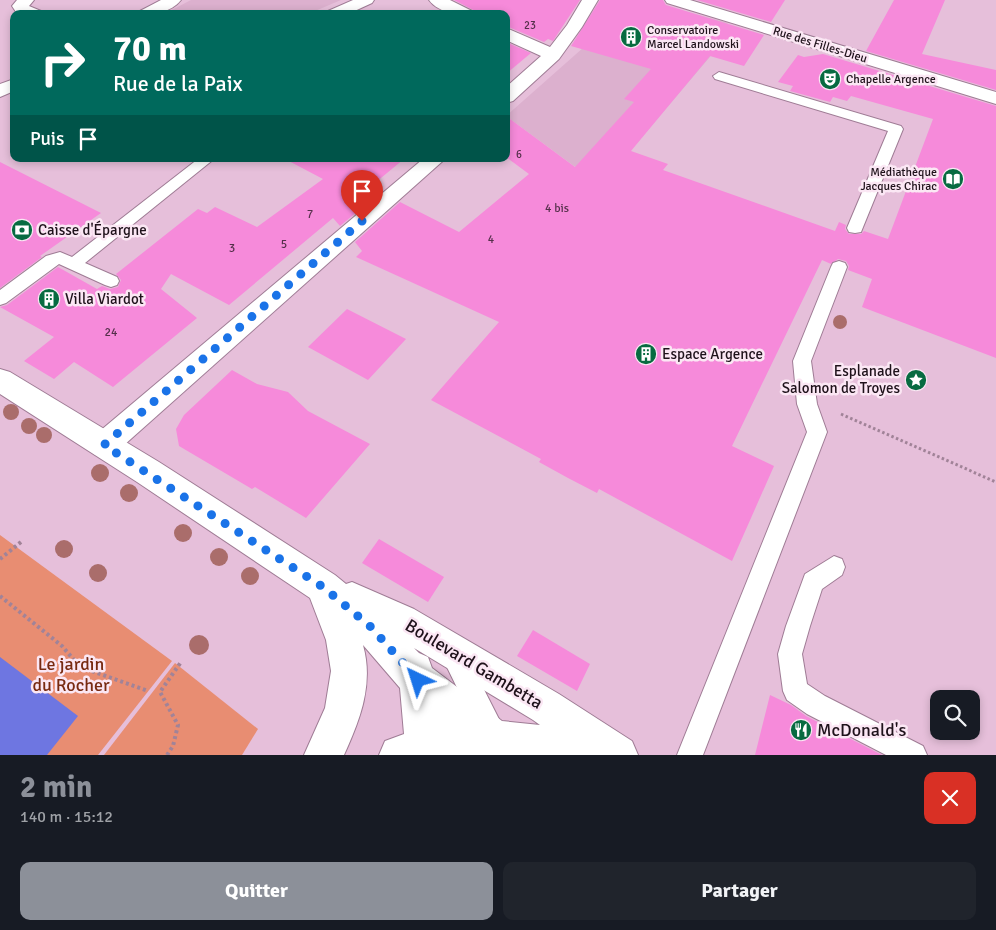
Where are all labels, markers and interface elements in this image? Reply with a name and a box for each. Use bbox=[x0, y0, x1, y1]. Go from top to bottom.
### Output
house number: 23 bbox=[524, 19, 536, 32]
place label: Conservatoire Marcel Landowski bbox=[647, 23, 739, 52]
street label: Rue des Filles-Dieu bbox=[771, 24, 869, 66]
building icon: Conservatoire Marcel Landowski bbox=[619, 25, 643, 49]
text: 70 m bbox=[113, 27, 187, 70]
icon: right bbox=[30, 30, 95, 95]
theatre icon: Chapelle Argence bbox=[818, 67, 842, 91]
text: Rue de la Paix bbox=[113, 70, 243, 97]
place label: Chapelle Argence bbox=[846, 72, 936, 87]
icon: arrive bbox=[74, 125, 102, 153]
text: Puis bbox=[30, 127, 64, 151]
house number: 6 bbox=[516, 148, 522, 161]
place label: Médiathèque Jacques Chirac bbox=[860, 165, 937, 194]
library icon: Médiathèque Jacques Chirac bbox=[941, 167, 965, 191]
pin bbox=[341, 170, 383, 221]
icon: arrive bbox=[348, 177, 376, 205]
house number: 4 bis bbox=[545, 201, 569, 216]
house number: 7 bbox=[307, 207, 313, 222]
bank icon: Caisse d'Épargne bbox=[10, 218, 34, 242]
place label: Caisse d'Épargne bbox=[38, 220, 147, 239]
house number: 4 bbox=[488, 232, 495, 247]
house number: 5 bbox=[281, 237, 287, 252]
house number: 3 bbox=[229, 241, 235, 256]
building icon: Villa Viardot bbox=[37, 287, 61, 311]
place label: Villa Viardot bbox=[65, 290, 144, 308]
house number: 24 bbox=[105, 325, 118, 340]
building icon: Espace Argence bbox=[634, 342, 658, 366]
place label: Espace Argence bbox=[662, 345, 763, 363]
place label: Esplanade Salomon de Troyes bbox=[782, 362, 900, 397]
place icon: Esplanade Salomon de Troyes bbox=[904, 368, 928, 392]
street label: Boulevard Gambetta bbox=[401, 614, 547, 714]
park label: Le jardin du Rocher bbox=[32, 653, 110, 696]
position arrow bbox=[391, 653, 443, 705]
map controls bbox=[930, 690, 980, 740]
button: search bbox=[930, 690, 980, 740]
restaurant icon: McDonald's bbox=[789, 718, 813, 742]
place label: McDonald's bbox=[817, 719, 906, 741]
text: 2 min bbox=[20, 769, 92, 806]
button: close bbox=[924, 772, 976, 824]
text: 140 m · 15:12 bbox=[20, 807, 113, 827]
button: Quitter bbox=[20, 862, 493, 920]
button: Partager bbox=[503, 862, 976, 920]

